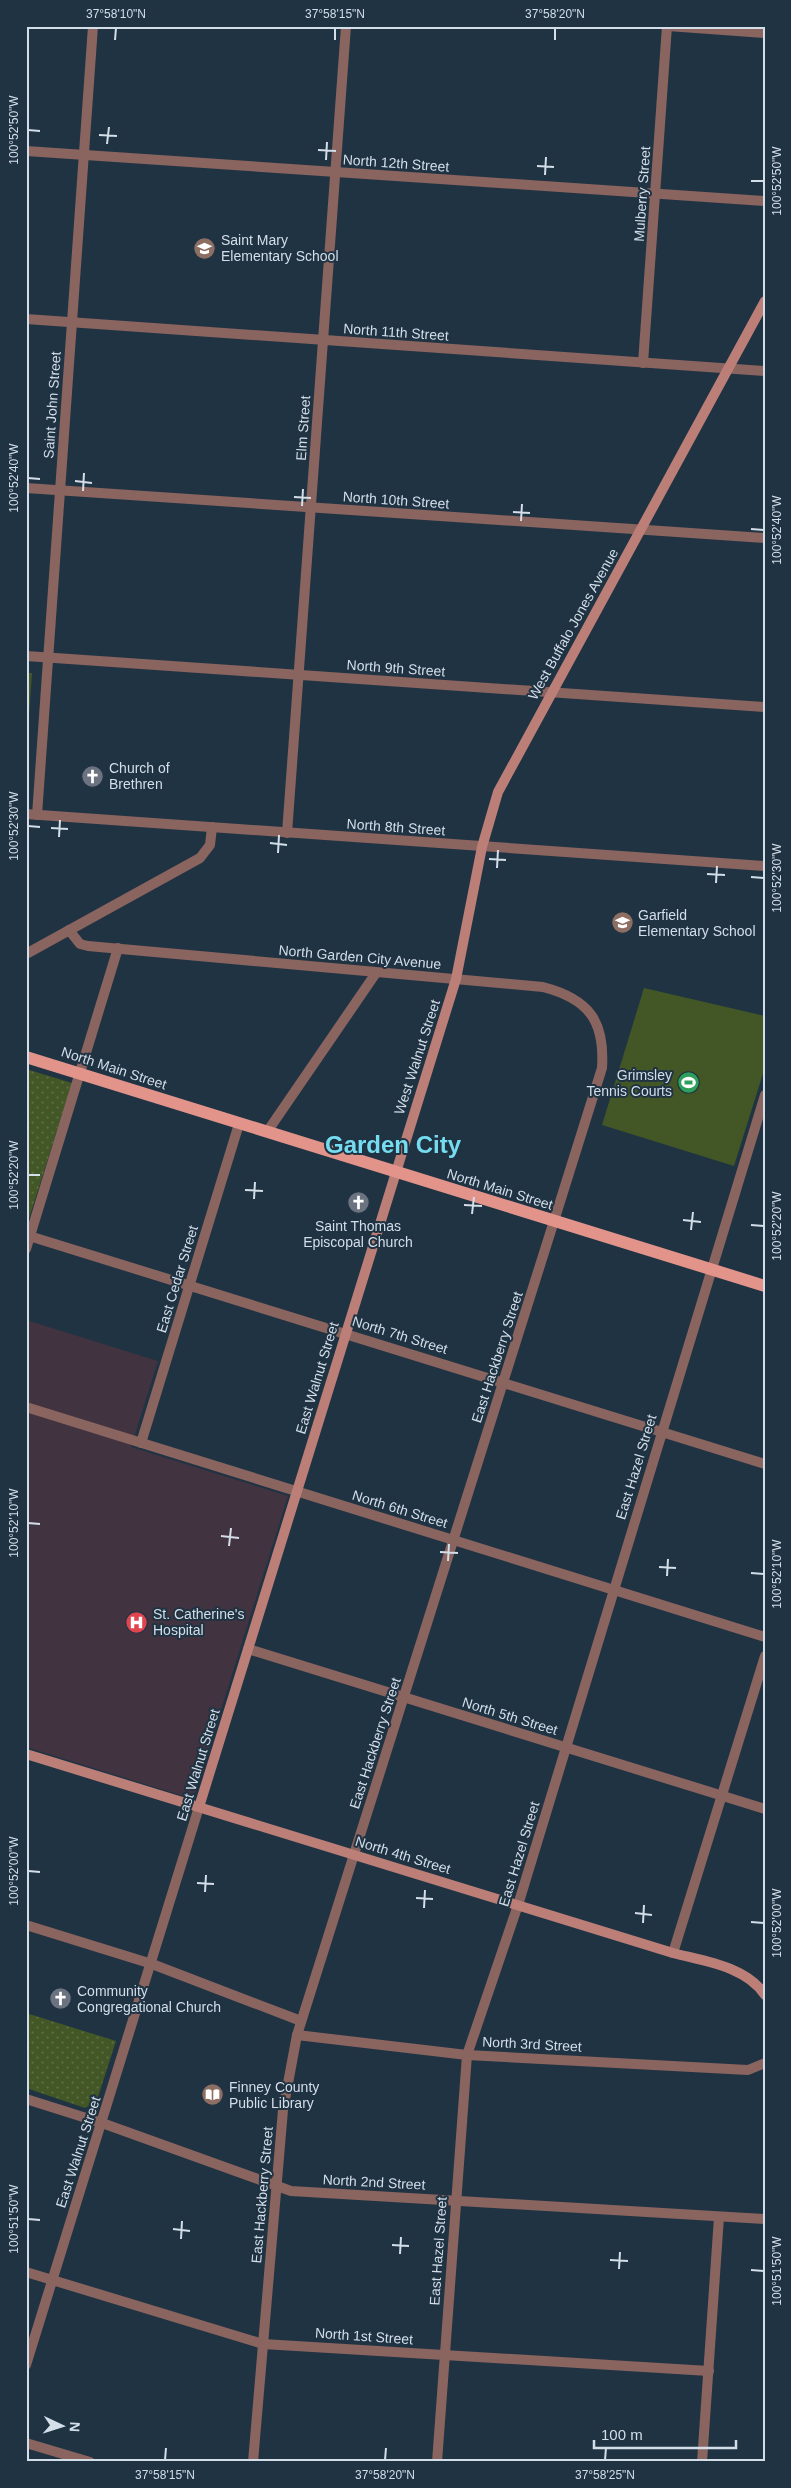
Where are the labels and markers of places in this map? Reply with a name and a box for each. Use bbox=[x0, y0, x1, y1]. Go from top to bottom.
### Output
place label: Saint Mary Elementary School bbox=[221, 232, 339, 264]
school or university icon: Saint Mary Elementary School bbox=[193, 236, 217, 260]
place label: Church of Brethren bbox=[109, 760, 170, 792]
church icon: Church of Brethren bbox=[81, 764, 105, 788]
place label: Garfield Elementary School bbox=[638, 907, 756, 939]
school or university icon: Garfield Elementary School bbox=[610, 911, 634, 935]
place label: Grimsley Tennis Courts bbox=[586, 1067, 672, 1099]
sports icon: Grimsley Tennis Courts bbox=[676, 1071, 700, 1095]
church icon: Saint Thomas Episcopal Church bbox=[346, 1191, 370, 1215]
place label: Saint Thomas Episcopal Church bbox=[303, 1218, 413, 1250]
place label: St. Catherine's Hospital bbox=[153, 1606, 244, 1638]
hospital icon: St. Catherine's Hospital bbox=[125, 1610, 149, 1634]
place label: Community Congregational Church bbox=[77, 1983, 221, 2015]
church icon: Community Congregational Church bbox=[49, 1987, 73, 2011]
place label: Finney County Public Library bbox=[229, 2079, 319, 2111]
library icon: Finney County Public Library bbox=[201, 2083, 225, 2107]

